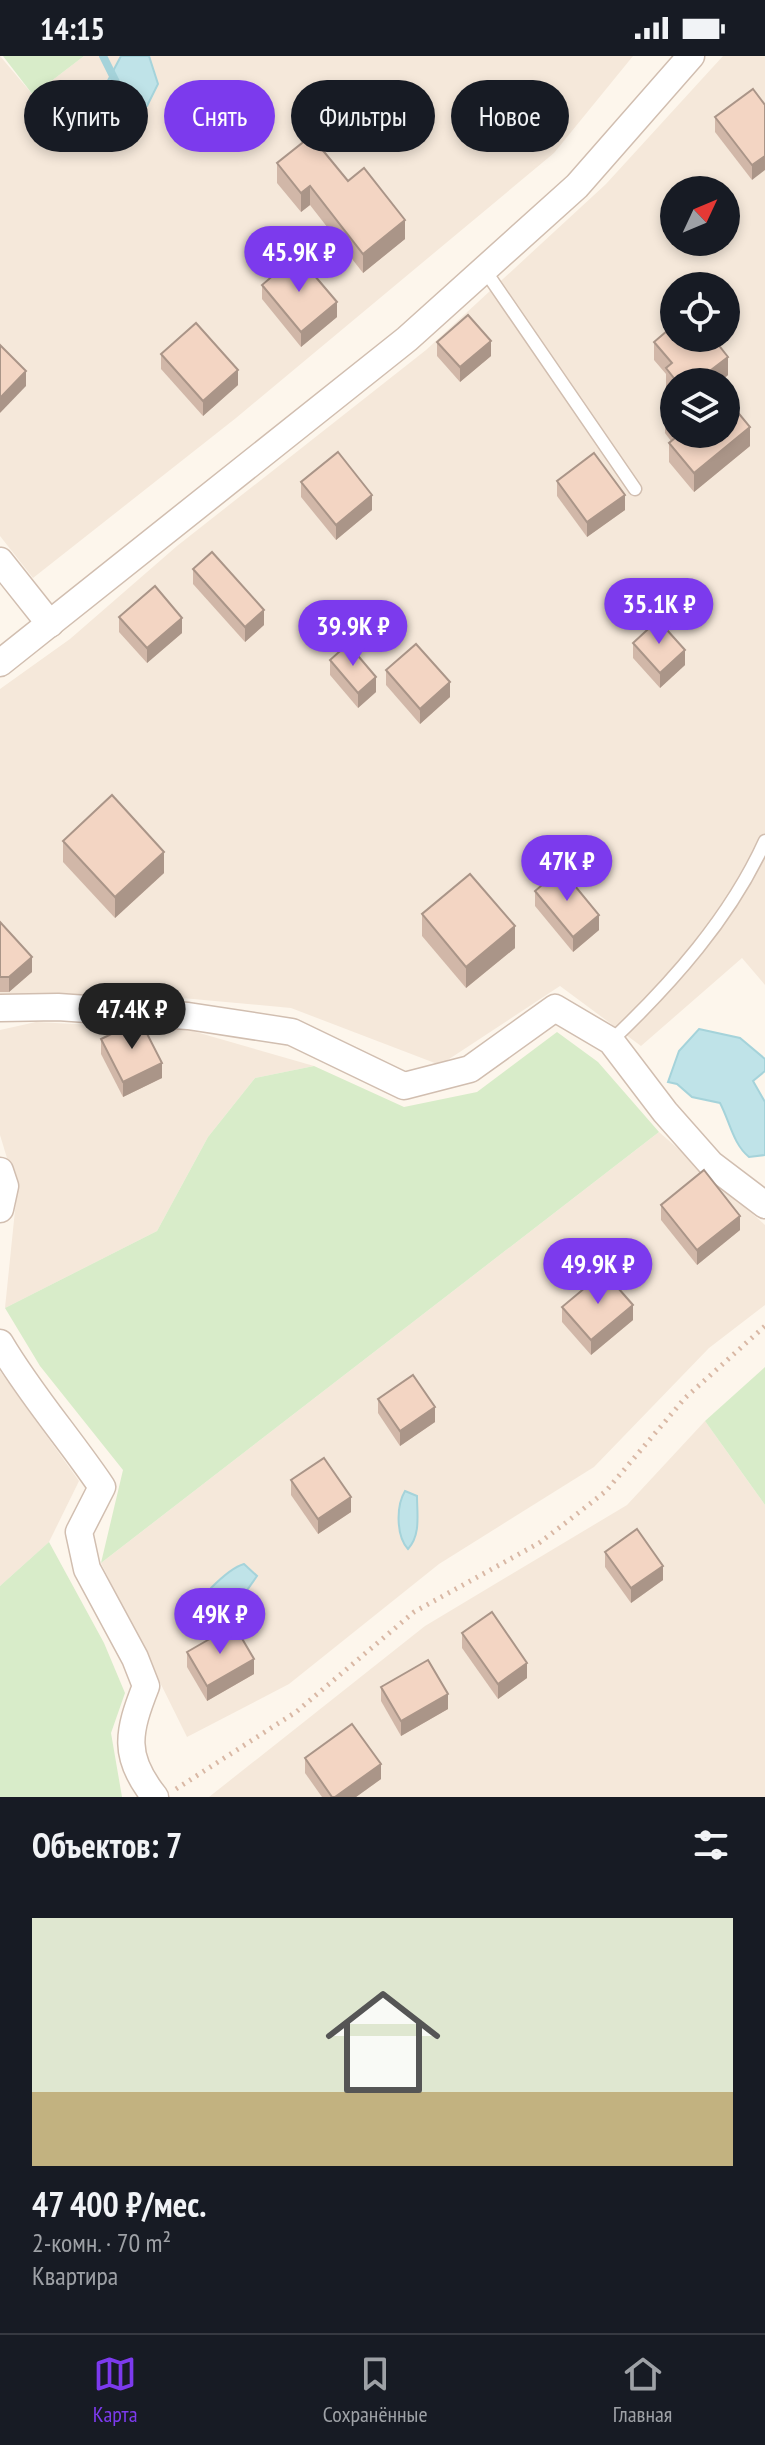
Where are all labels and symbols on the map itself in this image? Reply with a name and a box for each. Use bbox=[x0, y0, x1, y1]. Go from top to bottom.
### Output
north arrow bbox=[660, 176, 740, 256]
pin: 45.9K ₽ bbox=[225, 226, 373, 294]
pin: 35.1K ₽ bbox=[585, 578, 733, 646]
pin: 39.9K ₽ bbox=[279, 600, 427, 668]
pin: 47K ₽ bbox=[511, 835, 623, 903]
pin: 47.4K ₽ bbox=[58, 983, 206, 1051]
pin: 49.9K ₽ bbox=[524, 1238, 672, 1306]
pin: 49K ₽ bbox=[164, 1588, 276, 1656]

